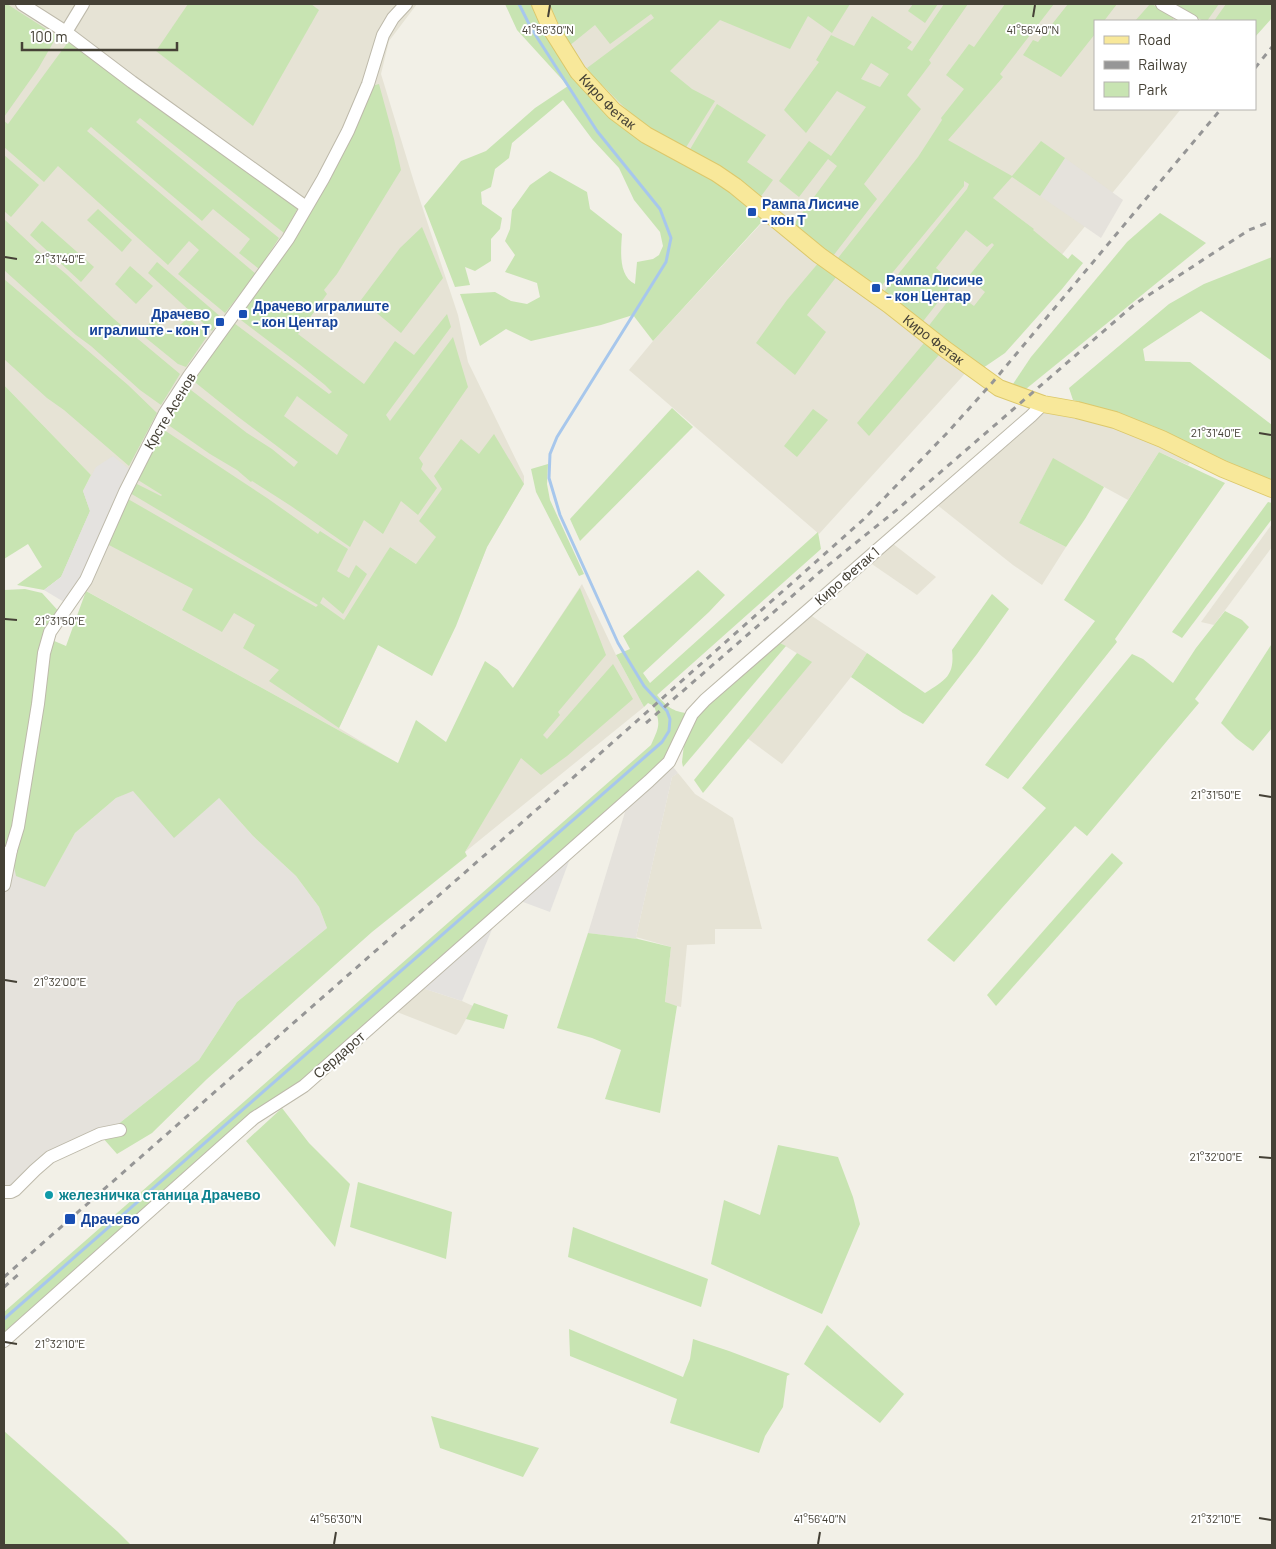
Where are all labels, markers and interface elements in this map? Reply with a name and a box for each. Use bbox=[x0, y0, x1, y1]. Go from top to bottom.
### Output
scale bar bbox=[22, 20, 178, 52]
legend bbox=[1094, 20, 1256, 110]
text: 41°56'30"N bbox=[522, 22, 574, 36]
text: 41°56'40"N bbox=[1007, 22, 1059, 36]
text: 100 m bbox=[30, 27, 68, 45]
text: Road bbox=[1138, 30, 1171, 48]
text: Railway bbox=[1138, 55, 1187, 73]
street label: Киро Фетак bbox=[576, 70, 640, 133]
text: Park bbox=[1138, 80, 1168, 98]
place label: Рампа Лисиче - кон Т bbox=[762, 195, 859, 228]
marker: Рампа Лисиче - кон Т bbox=[746, 206, 758, 218]
text: 21°31'40"E bbox=[35, 251, 85, 265]
place label: Рампа Лисиче - кон Центар bbox=[886, 271, 983, 304]
marker: Рампа Лисиче - кон Центар bbox=[870, 282, 882, 294]
place label: Драчево игралиште - кон Центар bbox=[253, 297, 389, 330]
place label: Драчево игралиште - кон T bbox=[89, 305, 210, 338]
marker: Драчево игралиште - кон Центар bbox=[237, 308, 249, 320]
street label: Киро Фетак bbox=[900, 310, 968, 369]
marker: Драчево игралиште - кон T bbox=[214, 316, 226, 328]
street label: Крсте Асенов bbox=[140, 369, 199, 452]
text: 21°31'40"E bbox=[1191, 425, 1241, 439]
street label: Киро Фетак 1 bbox=[811, 543, 883, 608]
text: 21°31'50"E bbox=[35, 613, 85, 627]
text: 21°31'50"E bbox=[1191, 787, 1241, 801]
text: 21°32'00"E bbox=[33, 974, 87, 988]
street label: Сердарот bbox=[309, 1027, 368, 1082]
text: 21°32'00"E bbox=[1189, 1149, 1243, 1163]
place label: железничка станица Драчево bbox=[58, 1186, 260, 1203]
marker: железничка станица Драчево bbox=[43, 1189, 55, 1201]
place label: Драчево bbox=[81, 1210, 140, 1227]
marker: Драчево bbox=[63, 1212, 77, 1226]
text: 21°32'10"E bbox=[35, 1336, 85, 1350]
text: 41°56'30"N bbox=[310, 1511, 362, 1525]
text: 41°56'40"N bbox=[794, 1511, 846, 1525]
text: 21°32'10"E bbox=[1191, 1511, 1241, 1525]

